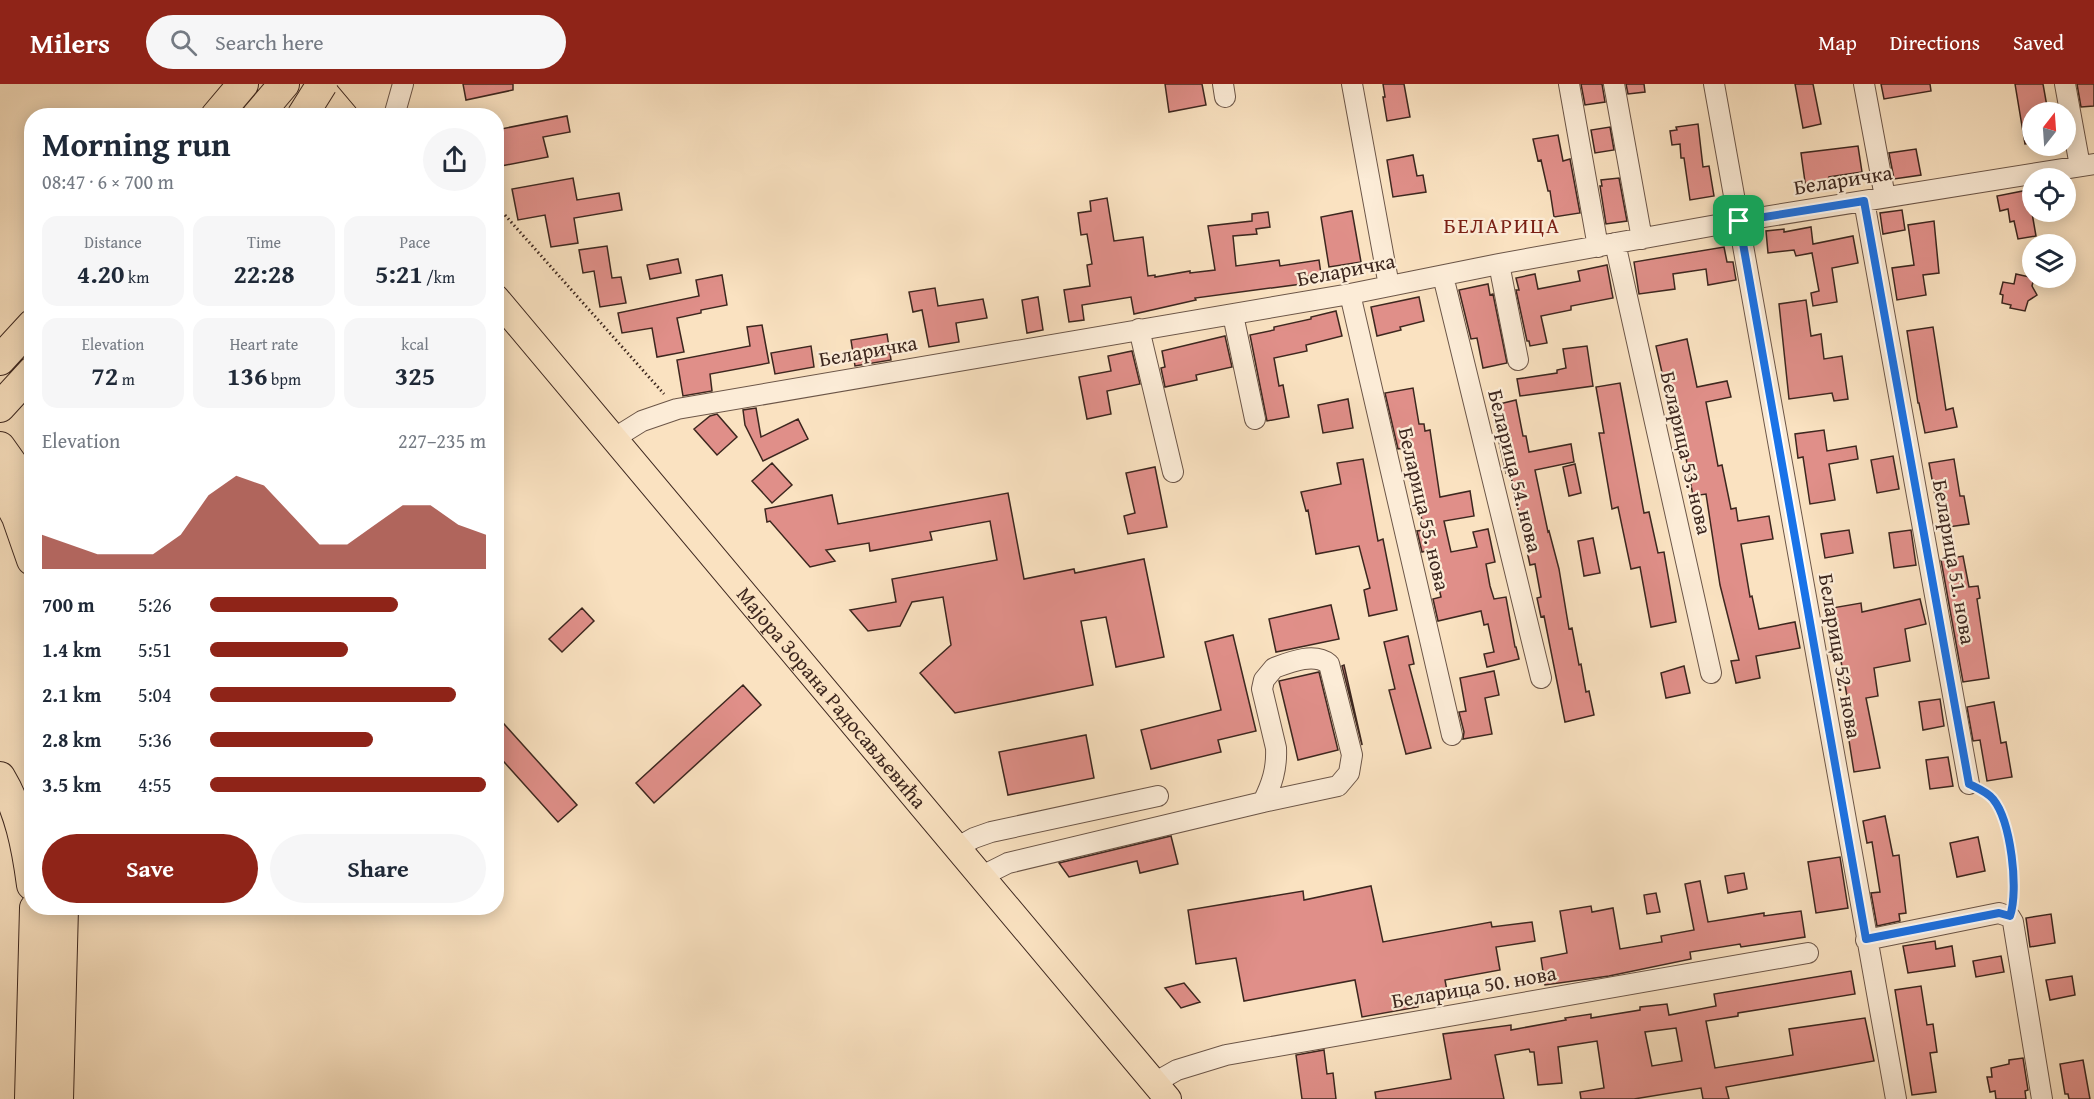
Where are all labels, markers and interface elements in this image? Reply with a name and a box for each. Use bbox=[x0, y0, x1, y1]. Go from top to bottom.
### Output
search box bbox=[146, 15, 566, 69]
text: Milers bbox=[30, 22, 110, 63]
icon: search bbox=[167, 26, 200, 59]
text: Search here bbox=[215, 26, 324, 58]
text: Map bbox=[1818, 27, 1857, 58]
text: Directions bbox=[1890, 27, 1980, 58]
text: Saved bbox=[2013, 27, 2064, 58]
north arrow bbox=[2022, 102, 2076, 156]
map controls bbox=[2022, 102, 2076, 288]
text: Morning run bbox=[42, 120, 231, 168]
button: share bbox=[423, 128, 486, 191]
street label: Беларичка bbox=[1791, 156, 1894, 203]
text: 08:47 · 6 × 700 m bbox=[42, 167, 174, 196]
button: locate bbox=[2022, 168, 2076, 222]
pin bbox=[1713, 195, 1764, 246]
icon: arrive bbox=[1722, 204, 1755, 237]
district label: БЕЛАРИЦА bbox=[1443, 209, 1561, 241]
text: Distance bbox=[84, 230, 142, 254]
text: Time bbox=[247, 230, 281, 254]
text: Pace bbox=[400, 230, 430, 254]
button: layers bbox=[2022, 234, 2076, 288]
street label: Беларичка bbox=[1294, 245, 1398, 294]
text: 4.20 bbox=[77, 254, 125, 293]
text: 22:28 bbox=[233, 254, 295, 293]
text: 5:21 bbox=[375, 254, 423, 293]
text: km bbox=[125, 265, 149, 289]
text: /km bbox=[423, 265, 455, 289]
street label: Беларичка bbox=[816, 327, 920, 374]
text: Elevation bbox=[82, 332, 144, 356]
text: Heart rate bbox=[230, 332, 298, 356]
text: kcal bbox=[401, 332, 429, 356]
text: 72 bbox=[91, 356, 118, 395]
text: 136 bbox=[227, 356, 267, 395]
text: 325 bbox=[395, 356, 435, 395]
text: m bbox=[118, 367, 135, 391]
text: bpm bbox=[267, 367, 301, 391]
street label: Беларица 53. нова bbox=[1653, 368, 1720, 538]
street label: Беларица 54. нова bbox=[1480, 386, 1551, 556]
street label: Беларица 55. нова bbox=[1391, 424, 1458, 594]
text: Elevation bbox=[42, 426, 120, 455]
text: 227–235 m bbox=[398, 426, 486, 455]
street label: Беларица 51. нова bbox=[1925, 477, 1984, 647]
street label: Беларица 52. нова bbox=[1811, 571, 1870, 741]
street label: Мајора Зорана Радосављевића bbox=[730, 580, 934, 815]
text: 700 m bbox=[42, 590, 95, 619]
text: 5:26 bbox=[138, 590, 172, 619]
text: 1.4 km bbox=[42, 635, 101, 664]
text: 5:51 bbox=[138, 635, 172, 664]
text: 2.1 km bbox=[42, 680, 101, 709]
text: 5:04 bbox=[138, 680, 172, 709]
text: 2.8 km bbox=[42, 725, 101, 754]
text: 5:36 bbox=[138, 725, 172, 754]
text: 3.5 km bbox=[42, 770, 101, 799]
text: 4:55 bbox=[138, 770, 172, 799]
button: Save bbox=[42, 834, 258, 903]
button: Share bbox=[270, 834, 486, 903]
street label: Беларица 50. нова bbox=[1389, 957, 1559, 1016]

